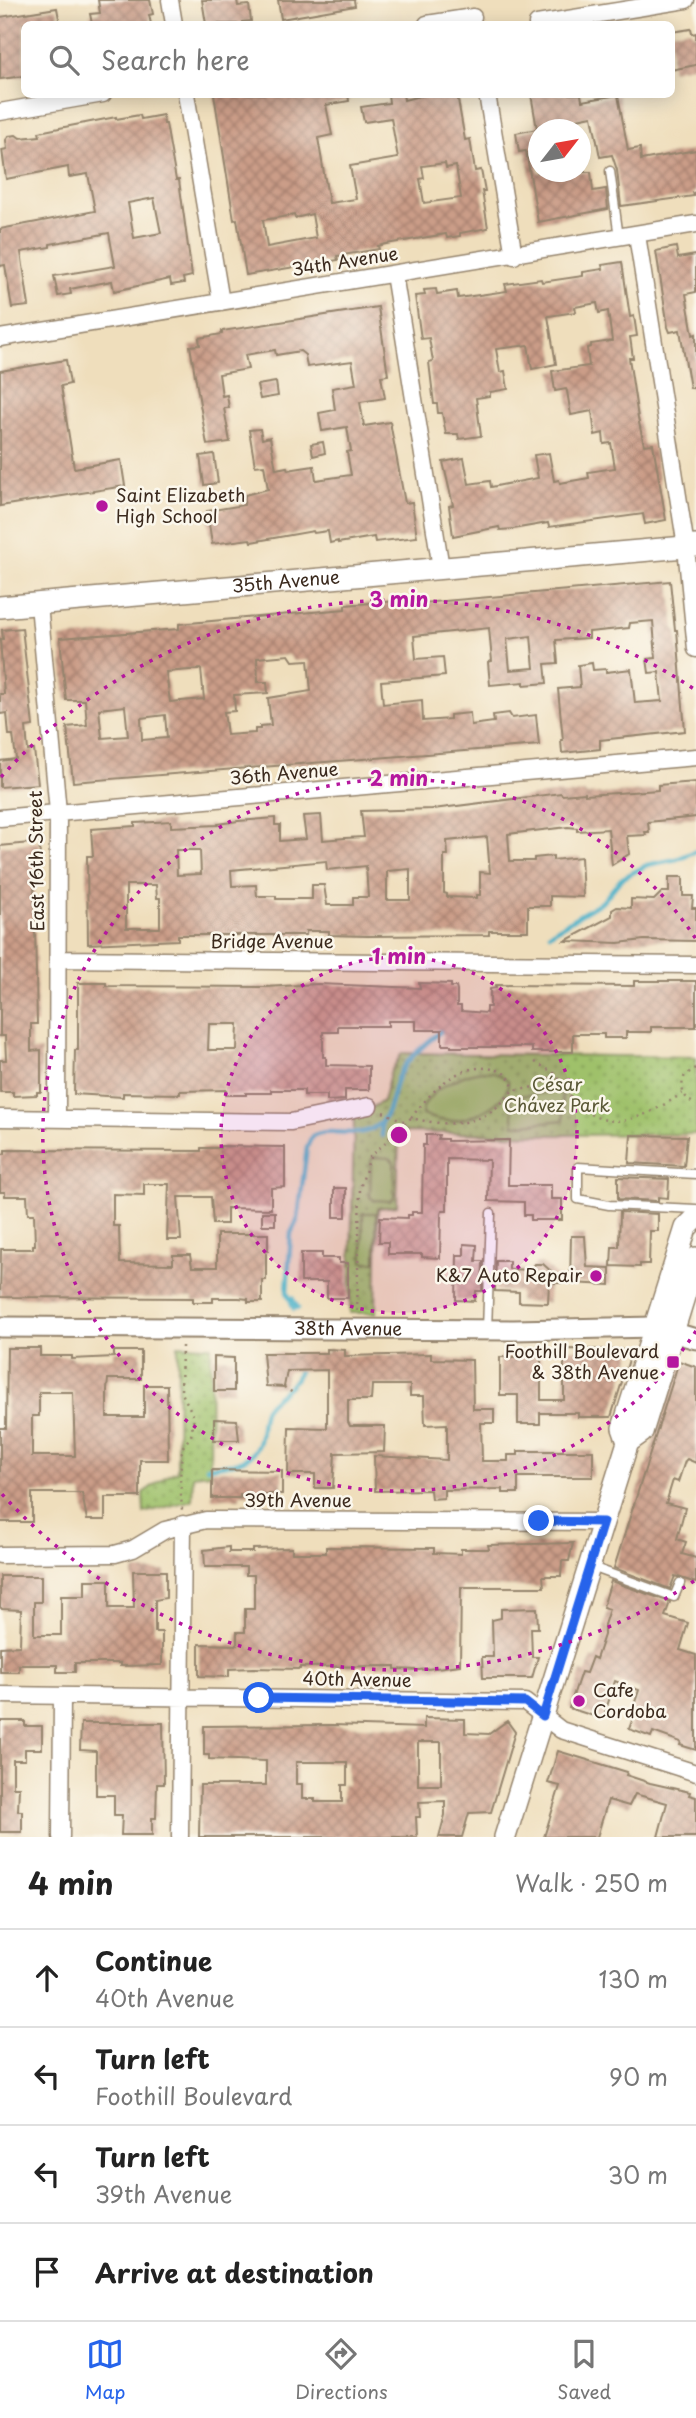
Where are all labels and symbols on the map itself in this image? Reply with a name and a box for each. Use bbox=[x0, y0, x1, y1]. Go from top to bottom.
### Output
north arrow bbox=[528, 119, 591, 182]
street label: 34th Avenue bbox=[290, 239, 400, 282]
place label: Saint Elizabeth High School bbox=[116, 481, 245, 529]
marker: Saint Elizabeth High School bbox=[94, 498, 110, 514]
street label: 35th Avenue bbox=[231, 562, 341, 599]
text: 3 min bbox=[369, 582, 429, 614]
street label: 36th Avenue bbox=[229, 754, 339, 791]
text: 2 min bbox=[370, 761, 428, 793]
street label: East 16th Street bbox=[21, 790, 50, 932]
street label: Bridge Avenue bbox=[210, 927, 334, 954]
text: 1 min bbox=[372, 939, 426, 971]
park label: César Chávez Park bbox=[504, 1070, 610, 1118]
centre of rings bbox=[387, 1123, 411, 1147]
place label: K&7 Auto Repair bbox=[436, 1261, 582, 1288]
marker: K&7 Auto Repair bbox=[588, 1268, 604, 1284]
street label: 38th Avenue bbox=[294, 1314, 403, 1341]
place label: Foothill Boulevard & 38th Avenue bbox=[504, 1337, 659, 1385]
marker: Foothill Boulevard & 38th Avenue bbox=[665, 1354, 681, 1370]
street label: 39th Avenue bbox=[244, 1486, 352, 1513]
route end bbox=[523, 1505, 554, 1536]
street label: 40th Avenue bbox=[302, 1664, 412, 1693]
place label: Cafe Cordoba bbox=[593, 1676, 667, 1724]
route start bbox=[243, 1682, 274, 1713]
marker: Cafe Cordoba bbox=[571, 1693, 587, 1709]

